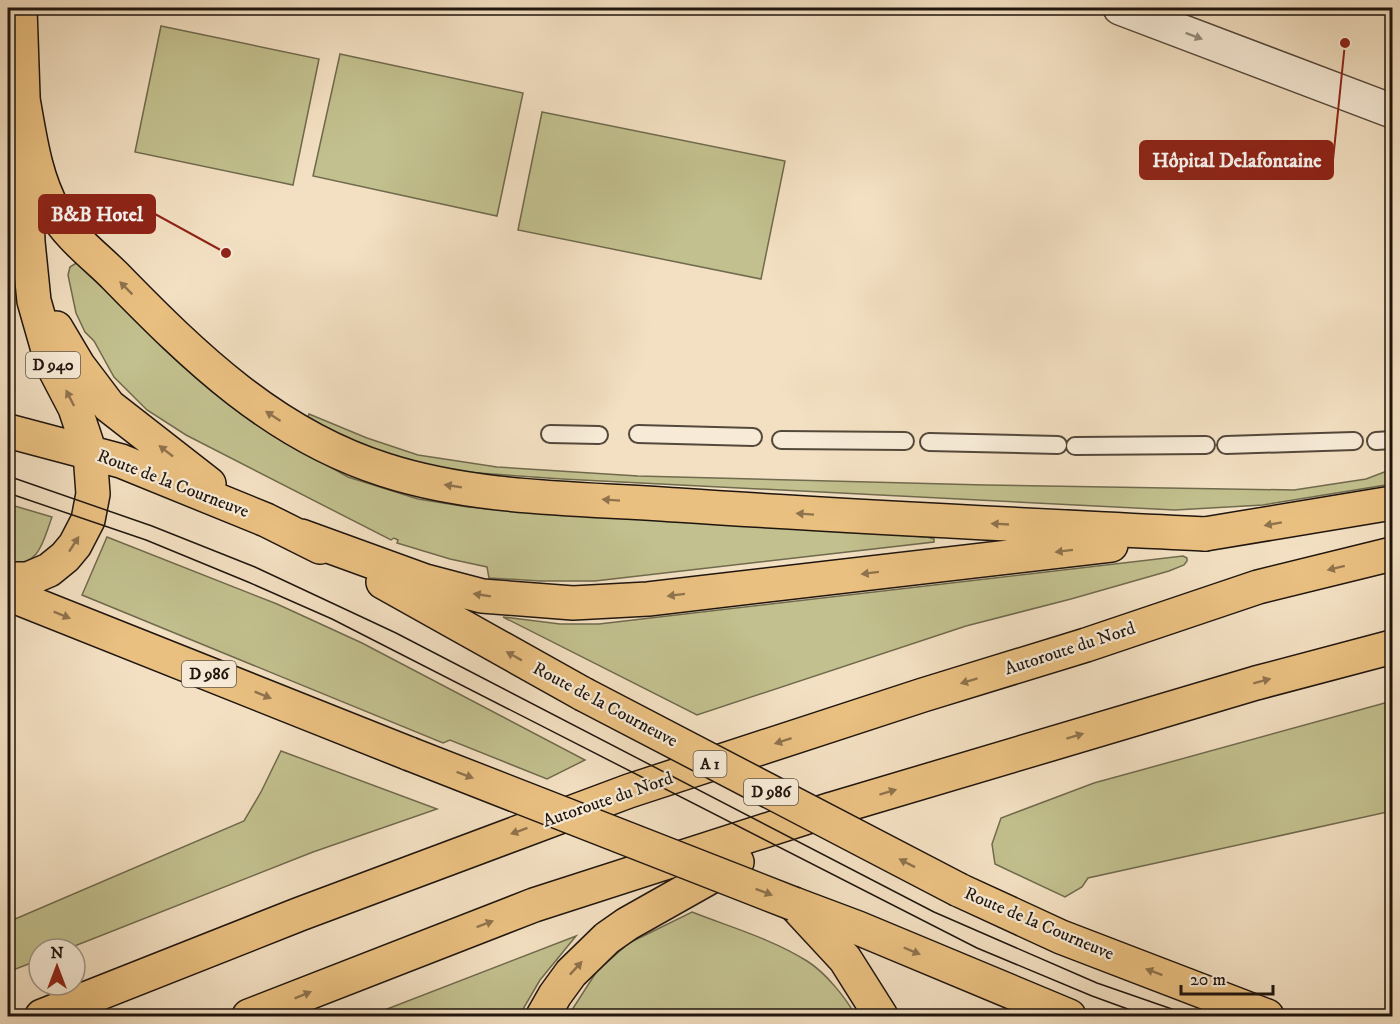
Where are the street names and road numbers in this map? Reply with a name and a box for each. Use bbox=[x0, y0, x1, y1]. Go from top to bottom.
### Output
road number: D 940 bbox=[26, 352, 80, 378]
street label: Route de la Courneuve bbox=[94, 445, 252, 523]
street label: Autoroute du Nord bbox=[1002, 618, 1138, 680]
street label: Route de la Courneuve bbox=[529, 658, 681, 752]
road number: D 986 bbox=[182, 661, 236, 687]
road number: A 1 bbox=[694, 751, 726, 777]
street label: Autoroute du Nord bbox=[540, 767, 676, 833]
road number: D 986 bbox=[744, 779, 798, 805]
street label: Route de la Courneuve bbox=[961, 883, 1117, 965]

